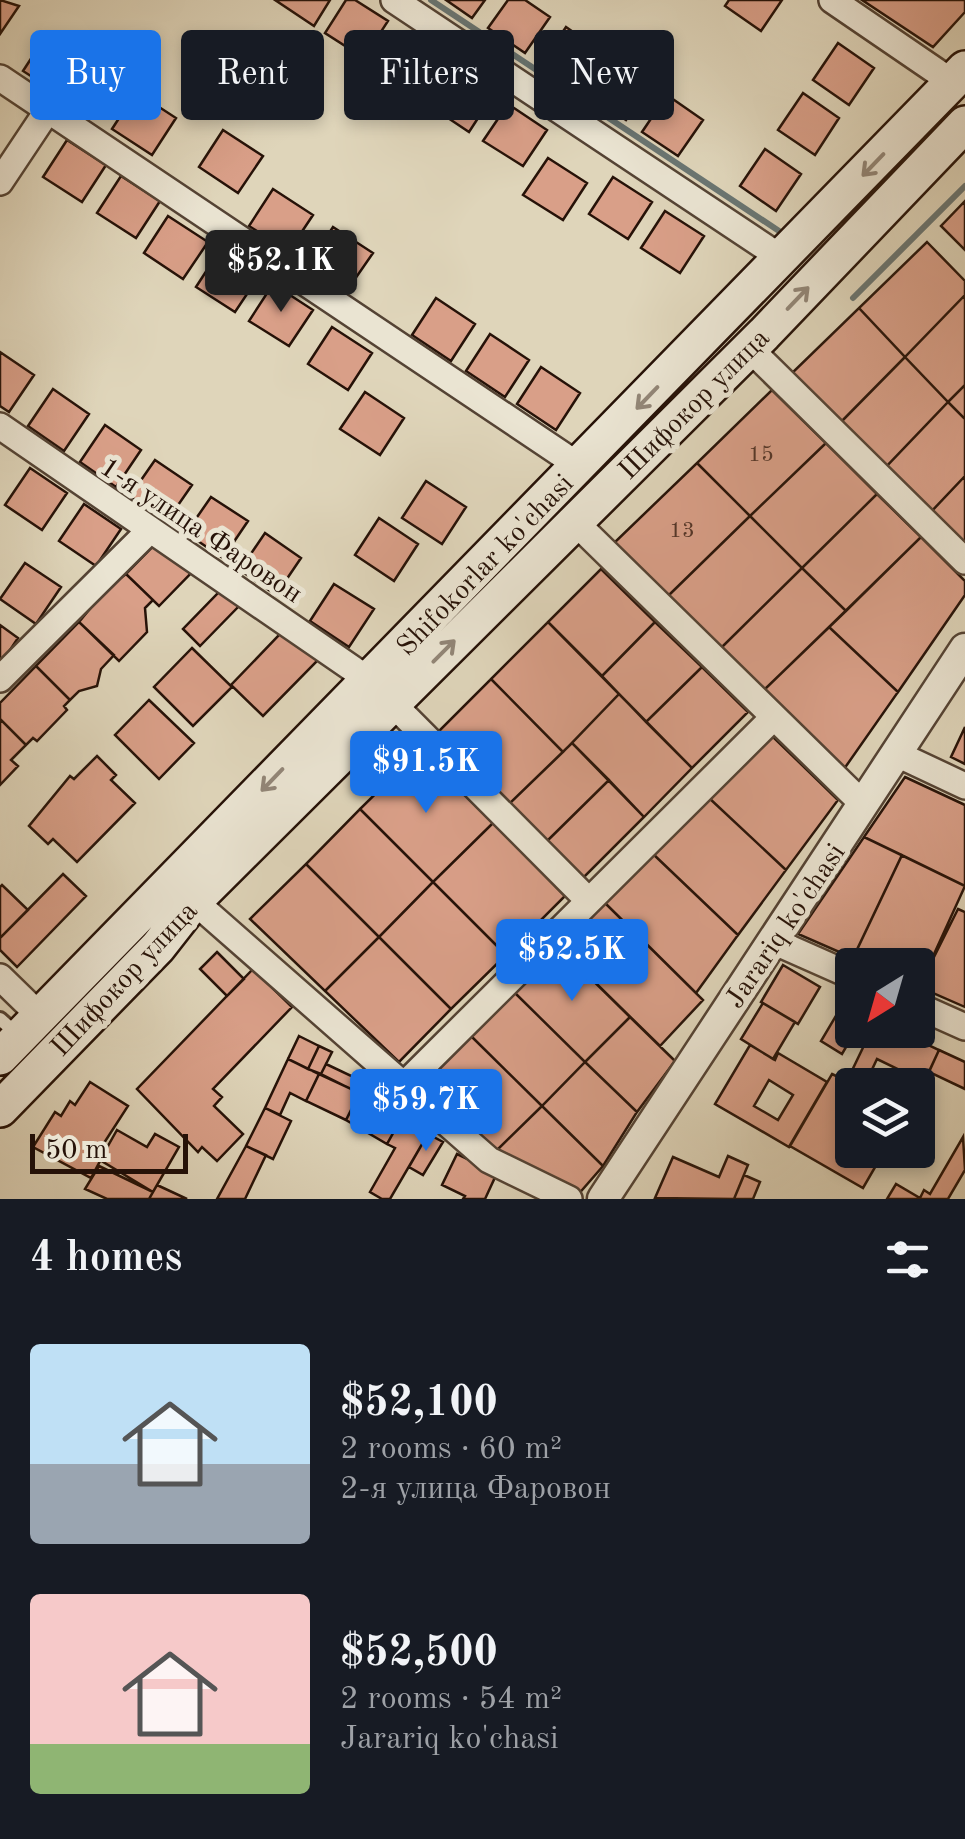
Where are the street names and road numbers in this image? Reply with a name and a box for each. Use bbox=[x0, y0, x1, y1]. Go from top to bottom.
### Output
street label: Шифокор улица bbox=[614, 324, 776, 486]
street label: 1-я улица Фаровон bbox=[94, 454, 306, 609]
street label: Shifokorlar ko'chasi bbox=[393, 470, 580, 662]
street label: Jarariq ko'chasi bbox=[721, 840, 852, 1014]
street label: Шифокор улица bbox=[47, 897, 204, 1063]

